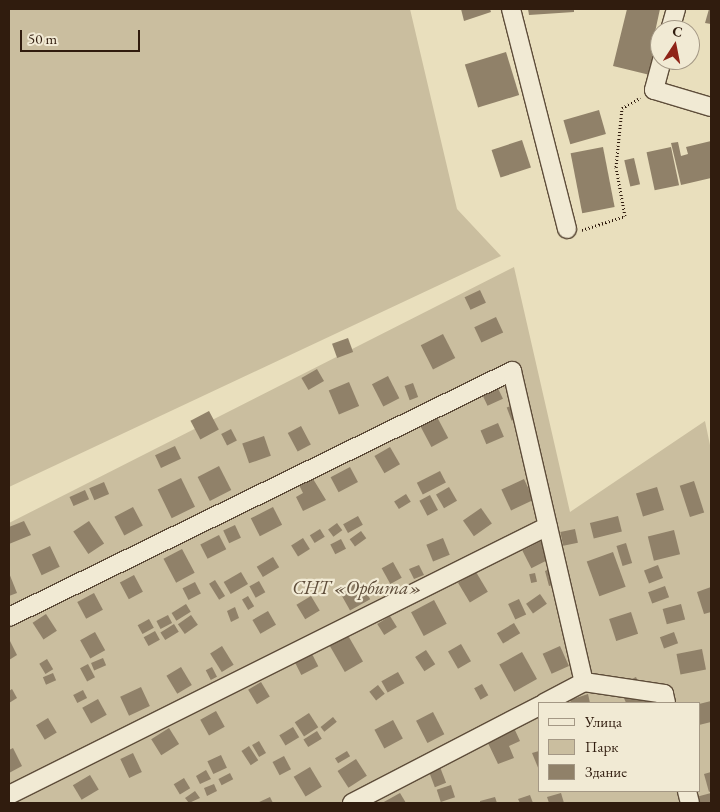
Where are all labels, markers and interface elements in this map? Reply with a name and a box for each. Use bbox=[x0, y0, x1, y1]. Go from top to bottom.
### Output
scale bar bbox=[22, 20, 142, 52]
north arrow bbox=[650, 20, 700, 70]
text: С bbox=[671, 21, 684, 41]
text: 50 m bbox=[28, 29, 57, 48]
park label: СНТ «Орбита» bbox=[292, 577, 422, 599]
legend bbox=[538, 702, 700, 792]
text: Улица bbox=[585, 712, 622, 731]
text: Парк bbox=[585, 737, 618, 756]
text: Здание bbox=[585, 762, 627, 781]

